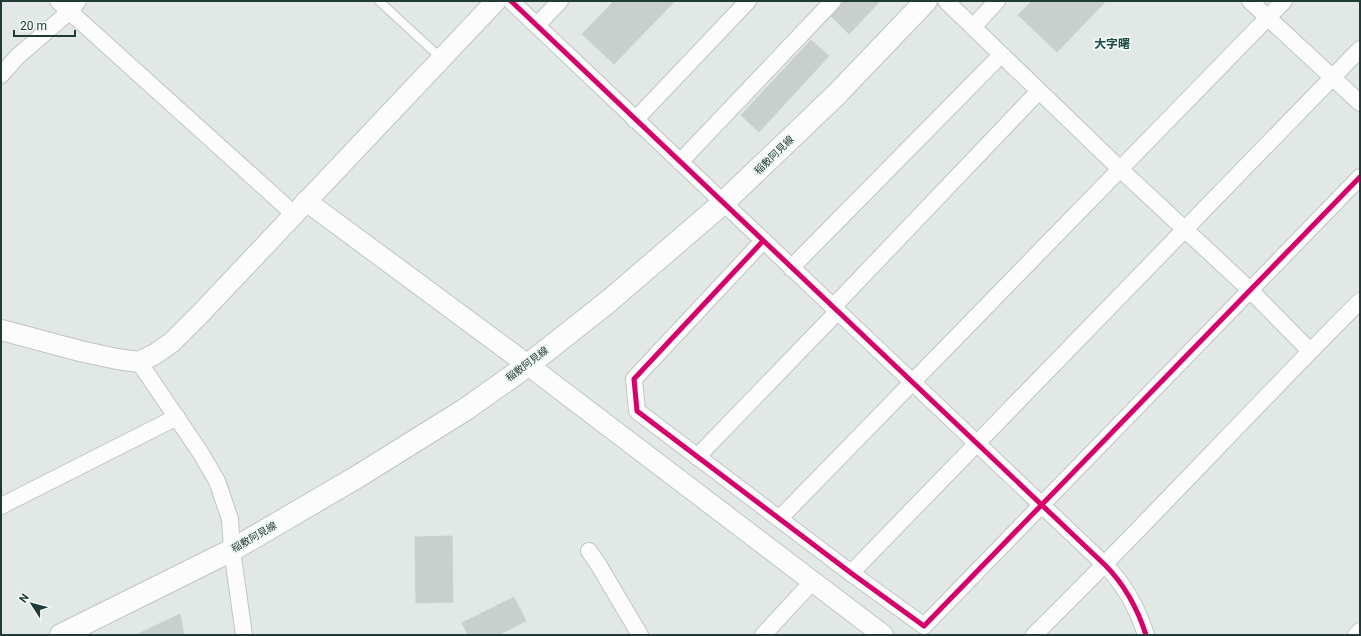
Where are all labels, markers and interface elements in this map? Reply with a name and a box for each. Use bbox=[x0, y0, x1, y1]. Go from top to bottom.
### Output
scale bar bbox=[14, 12, 75, 38]
text: 20 m bbox=[20, 19, 47, 33]
district label: 大字曙 bbox=[1094, 37, 1130, 51]
street label: 稲敷阿見線 bbox=[752, 134, 796, 176]
street label: 稲敷阿見線 bbox=[504, 345, 550, 383]
street label: 稲敷阿見線 bbox=[230, 520, 278, 554]
north arrow bbox=[12, 584, 52, 624]
text: N bbox=[17, 591, 32, 605]

